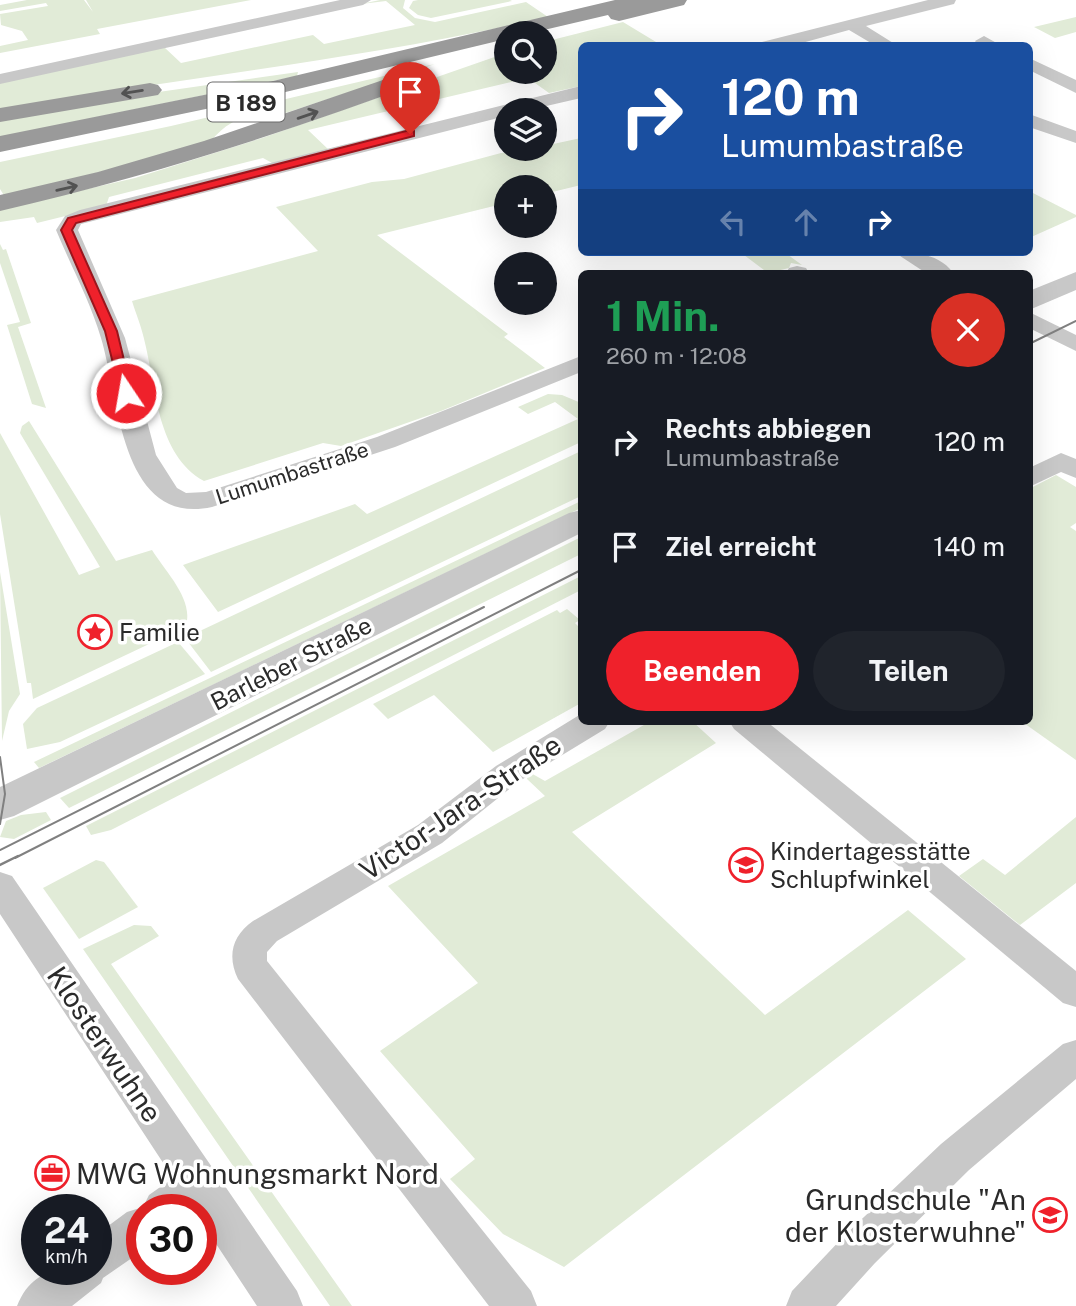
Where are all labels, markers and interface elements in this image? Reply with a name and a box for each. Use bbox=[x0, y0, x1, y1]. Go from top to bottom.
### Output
map controls bbox=[494, 21, 557, 315]
button: search bbox=[494, 21, 557, 84]
pin bbox=[380, 62, 440, 134]
text: 120 m bbox=[721, 68, 860, 126]
icon: right bbox=[606, 70, 697, 161]
icon: arrive bbox=[391, 73, 429, 111]
road number: B 189 bbox=[208, 82, 284, 122]
one-way arrow bbox=[121, 86, 144, 99]
button: layers bbox=[494, 98, 557, 161]
one-way arrow bbox=[296, 108, 318, 120]
text: Lumumbastraße bbox=[721, 127, 964, 164]
button: + bbox=[494, 175, 557, 238]
one-way arrow bbox=[55, 180, 77, 193]
icon: left bbox=[714, 203, 752, 241]
icon: ahead bbox=[787, 203, 825, 241]
icon: right bbox=[860, 203, 898, 241]
button: − bbox=[494, 252, 557, 315]
text: 1 Min. bbox=[606, 291, 720, 340]
button: close bbox=[931, 293, 1005, 367]
text: 260 m · 12:08 bbox=[606, 342, 747, 369]
position arrow bbox=[89, 356, 163, 430]
text: Rechts abbiegen bbox=[665, 413, 871, 444]
icon: right bbox=[606, 423, 644, 461]
text: 120 m bbox=[934, 426, 1005, 457]
street label: Lumumbastraße bbox=[212, 436, 372, 510]
text: Lumumbastraße bbox=[665, 444, 840, 471]
icon: arrive bbox=[606, 528, 644, 566]
text: Ziel erreicht bbox=[665, 531, 817, 562]
text: 140 m bbox=[933, 531, 1005, 562]
street label: Barleber Straße bbox=[206, 610, 376, 716]
place icon: Familie bbox=[76, 613, 114, 651]
place label: Familie bbox=[119, 618, 200, 646]
button: Beenden bbox=[606, 631, 799, 711]
button: Teilen bbox=[813, 631, 1005, 711]
street label: Victor-Jara-Straße bbox=[353, 727, 567, 887]
place label: Kindertagesstätte Schlupfwinkel bbox=[770, 837, 971, 893]
school or university icon: Kindertagesstätte Schlupfwinkel bbox=[727, 846, 765, 884]
street label: Klosterwuhne bbox=[41, 960, 169, 1128]
office icon: MWG Wohnungsmarkt Nord bbox=[33, 1154, 71, 1192]
place label: MWG Wohnungsmarkt Nord bbox=[76, 1157, 439, 1190]
place label: Grundschule "An der Klosterwuhne" bbox=[785, 1183, 1026, 1248]
speed limit sign: 30 bbox=[126, 1194, 217, 1285]
school or university icon: Grundschule "An der Klosterwuhne" bbox=[1031, 1196, 1069, 1234]
text: 24 bbox=[44, 1210, 89, 1251]
text: km/h bbox=[45, 1246, 88, 1267]

